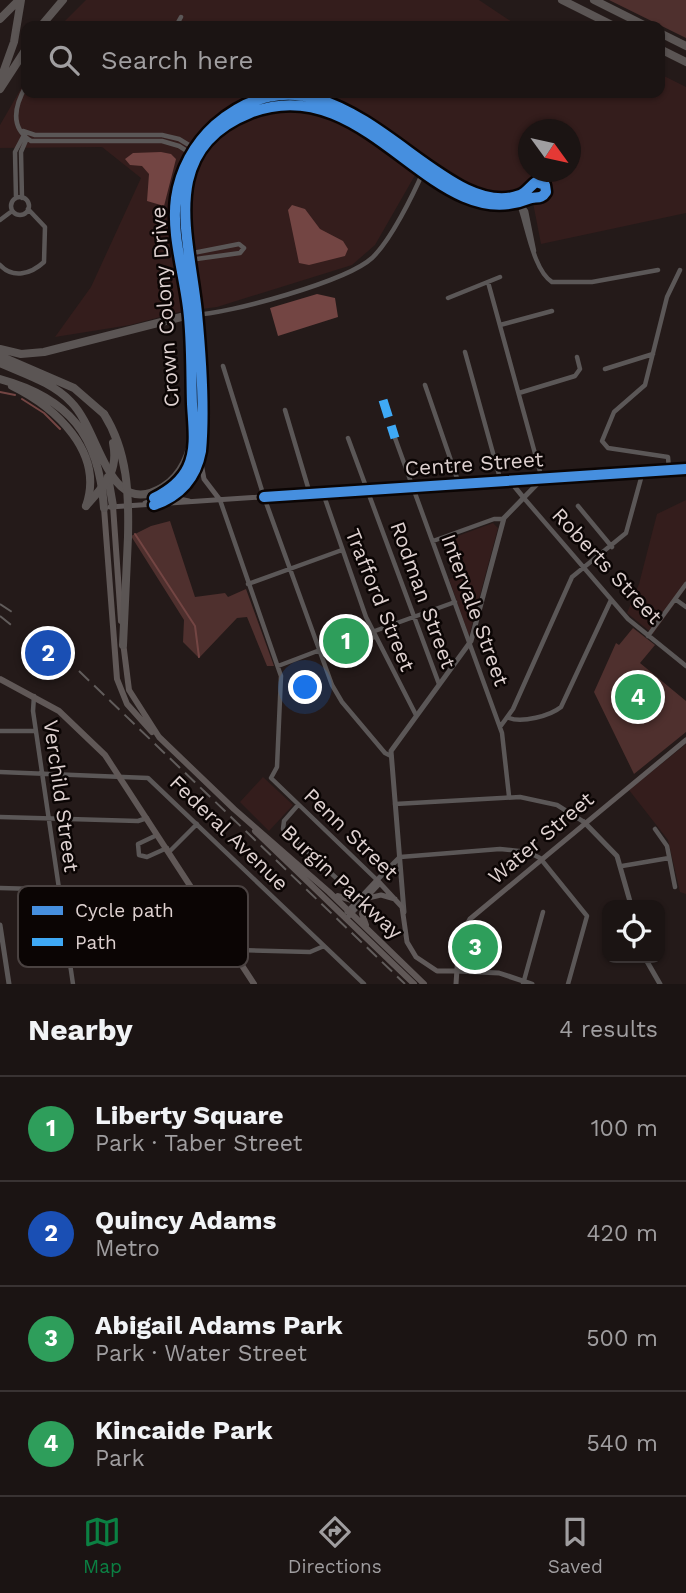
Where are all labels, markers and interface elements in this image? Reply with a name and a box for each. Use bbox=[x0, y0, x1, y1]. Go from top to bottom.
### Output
search box bbox=[21, 21, 665, 98]
icon: search bbox=[45, 41, 83, 79]
text: Search here bbox=[101, 45, 253, 75]
north arrow bbox=[518, 119, 581, 182]
street label: Crown Colony Drive bbox=[145, 206, 184, 408]
street label: Centre Street bbox=[404, 446, 544, 481]
street label: Roberts Street bbox=[547, 502, 668, 629]
street label: Rodman Street bbox=[385, 518, 462, 672]
street label: Trafford Street bbox=[340, 525, 421, 675]
street label: Intervale Street bbox=[436, 530, 515, 689]
pin: 1 bbox=[323, 615, 369, 667]
pin: 2 bbox=[25, 627, 71, 679]
your location bbox=[288, 670, 322, 704]
pin: 4 bbox=[615, 671, 661, 723]
street label: Verchild Street bbox=[38, 718, 85, 874]
street label: Federal Avenue bbox=[165, 770, 294, 896]
street label: Penn Street bbox=[299, 783, 404, 885]
street label: Water Street bbox=[483, 786, 599, 889]
street label: Burgin Parkway bbox=[277, 819, 408, 944]
legend bbox=[18, 886, 248, 967]
text: Cycle path bbox=[75, 899, 174, 922]
map controls bbox=[602, 900, 665, 963]
button: locate bbox=[602, 900, 665, 963]
pin: 3 bbox=[452, 921, 498, 973]
text: Path bbox=[75, 931, 117, 954]
text: Nearby bbox=[28, 1012, 133, 1047]
text: 4 results bbox=[559, 1016, 658, 1043]
text: Liberty Square bbox=[95, 1100, 284, 1130]
text: 1 bbox=[46, 1115, 56, 1142]
text: 100 m bbox=[591, 1115, 658, 1142]
text: Park · Taber Street bbox=[95, 1130, 302, 1157]
text: Quincy Adams bbox=[95, 1205, 276, 1235]
text: 2 bbox=[44, 1220, 58, 1247]
text: 420 m bbox=[586, 1220, 658, 1247]
text: Metro bbox=[95, 1235, 160, 1262]
text: Abigail Adams Park bbox=[95, 1310, 343, 1340]
text: 3 bbox=[44, 1325, 58, 1352]
text: 500 m bbox=[586, 1325, 658, 1352]
text: Park · Water Street bbox=[95, 1340, 307, 1367]
text: Kincaide Park bbox=[95, 1415, 273, 1445]
text: 4 bbox=[44, 1430, 58, 1457]
text: 540 m bbox=[586, 1430, 658, 1457]
text: Park bbox=[95, 1445, 144, 1472]
tab: Map bbox=[83, 1513, 122, 1578]
tab: Directions bbox=[288, 1513, 382, 1578]
tab: Saved bbox=[548, 1513, 603, 1578]

